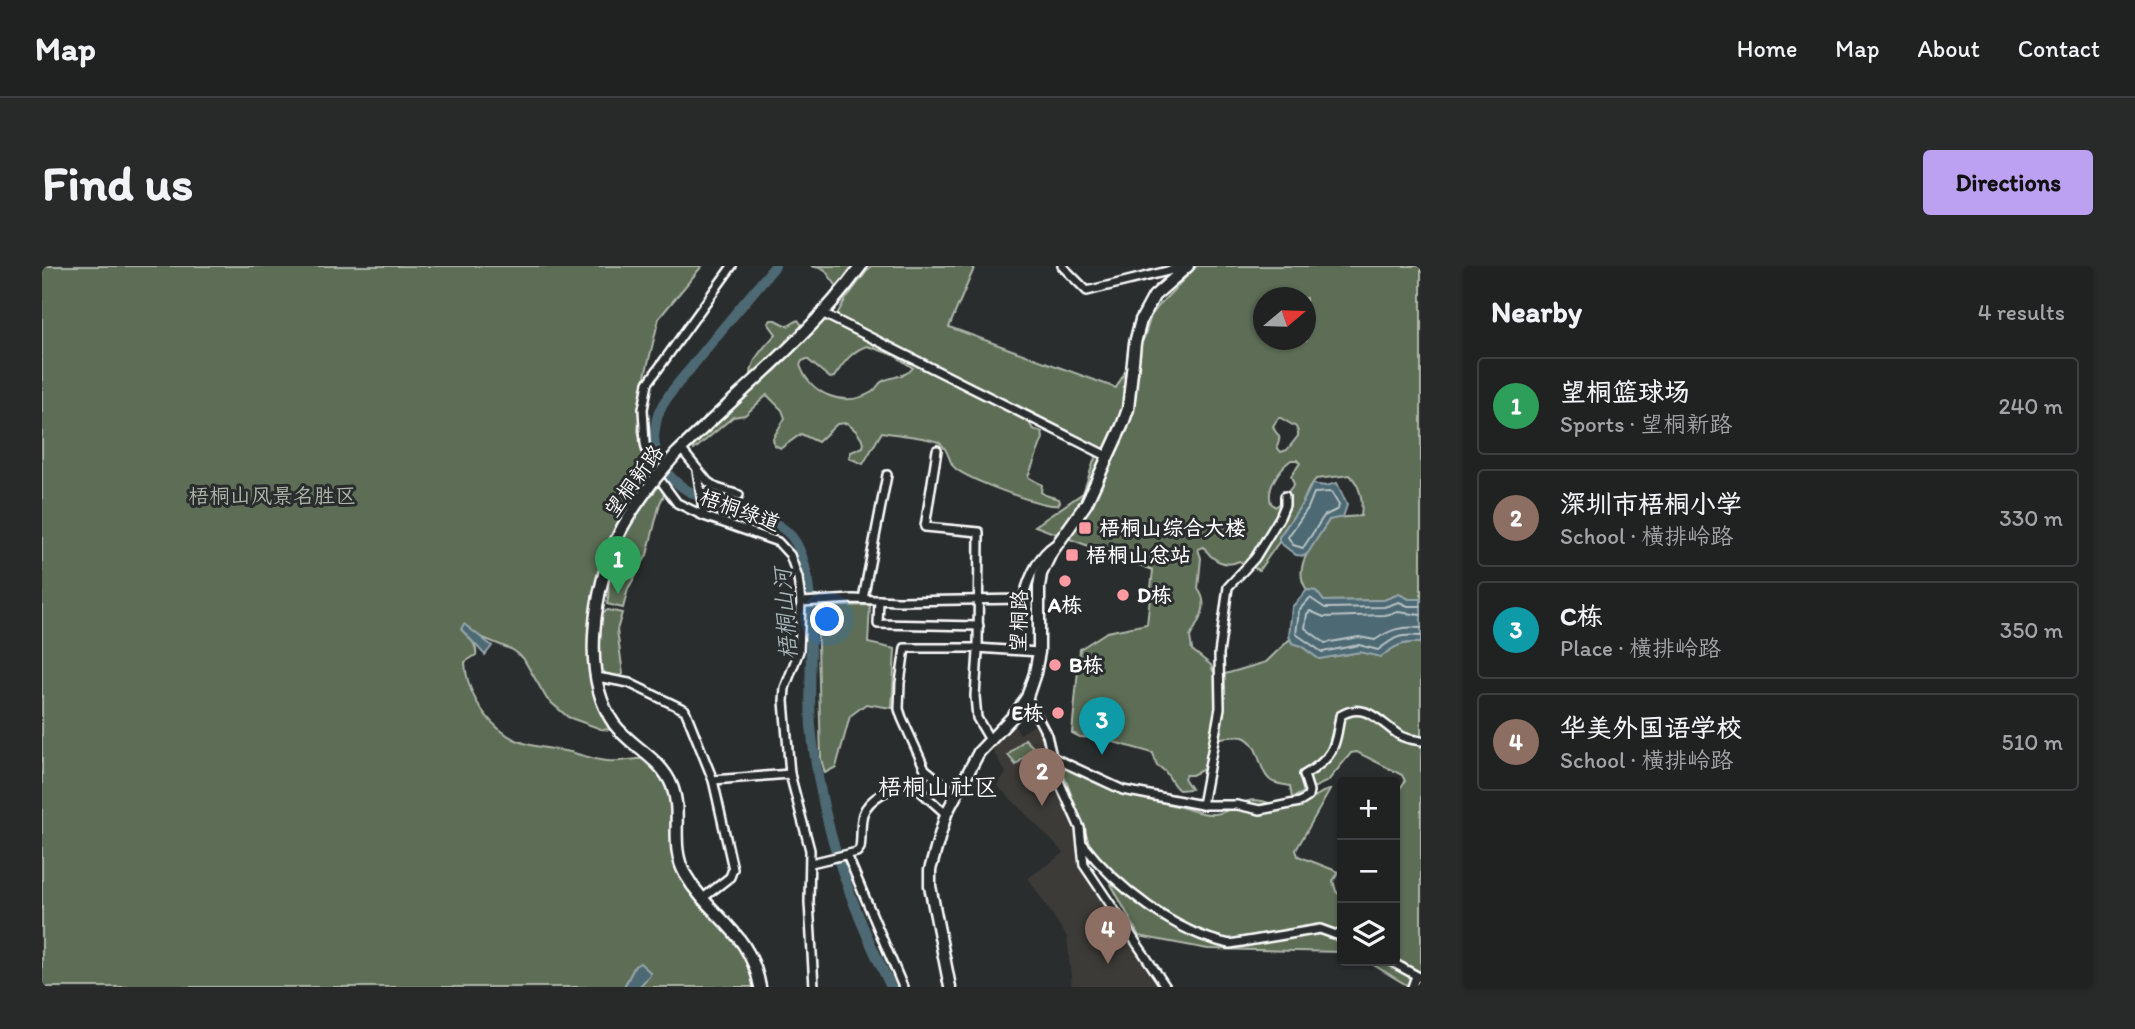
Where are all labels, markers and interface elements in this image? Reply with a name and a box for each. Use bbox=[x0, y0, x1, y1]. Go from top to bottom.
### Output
text: Map bbox=[35, 29, 96, 68]
text: Home bbox=[1737, 34, 1797, 63]
text: Map bbox=[1835, 34, 1879, 63]
text: About bbox=[1917, 34, 1980, 63]
text: Contact bbox=[2018, 34, 2100, 63]
button: Directions bbox=[1923, 150, 2093, 215]
text: Find us bbox=[42, 153, 193, 212]
north arrow bbox=[1253, 287, 1316, 350]
text: Nearby bbox=[1491, 293, 1582, 330]
text: 4 results bbox=[1978, 298, 2065, 326]
text: 望桐篮球场 bbox=[1560, 376, 1690, 408]
text: 1 bbox=[1511, 392, 1521, 420]
text: 240 m bbox=[1998, 392, 2063, 420]
text: Sports · 望桐新路 bbox=[1560, 410, 1732, 438]
street label: 望桐新路 bbox=[599, 439, 668, 522]
park label: 梧桐山风景名胜区 bbox=[188, 483, 356, 508]
street label: 梧桐绿道 bbox=[696, 483, 784, 536]
text: 深圳市梧桐小学 bbox=[1560, 488, 1742, 520]
text: 2 bbox=[1510, 504, 1522, 532]
text: 330 m bbox=[1999, 504, 2063, 532]
place label: 梧桐山综合大楼 bbox=[1099, 515, 1246, 540]
marker: 梧桐山综合大楼 bbox=[1077, 520, 1093, 536]
text: School · 横排岭路 bbox=[1560, 522, 1733, 550]
pin: 1 bbox=[595, 536, 641, 594]
place label: 梧桐山总站 bbox=[1086, 542, 1191, 567]
marker: 梧桐山总站 bbox=[1064, 547, 1080, 563]
water label: 梧桐山河 bbox=[768, 563, 802, 661]
marker: A栋 bbox=[1057, 573, 1073, 589]
place label: D栋 bbox=[1137, 582, 1172, 607]
marker: D栋 bbox=[1115, 587, 1131, 603]
street label: 望桐路 bbox=[1005, 589, 1032, 653]
place label: A栋 bbox=[1047, 592, 1082, 617]
text: C栋 bbox=[1560, 600, 1603, 632]
your location bbox=[810, 602, 844, 636]
text: 3 bbox=[1510, 616, 1522, 644]
text: 350 m bbox=[2000, 616, 2063, 644]
text: Place · 横排岭路 bbox=[1560, 634, 1721, 662]
place label: B栋 bbox=[1069, 652, 1104, 677]
marker: B栋 bbox=[1047, 657, 1063, 673]
pin: 3 bbox=[1079, 697, 1125, 755]
place label: E栋 bbox=[1011, 700, 1044, 725]
marker: E栋 bbox=[1050, 705, 1066, 721]
text: 华美外国语学校 bbox=[1560, 712, 1742, 744]
text: 4 bbox=[1509, 728, 1523, 756]
text: 510 m bbox=[2002, 728, 2063, 756]
text: School · 横排岭路 bbox=[1560, 746, 1733, 774]
pin: 2 bbox=[1019, 748, 1065, 806]
district label: 梧桐山社区 bbox=[878, 772, 998, 801]
map controls bbox=[1337, 777, 1400, 966]
button: + bbox=[1337, 777, 1400, 840]
button: − bbox=[1337, 840, 1400, 903]
button: layers bbox=[1337, 903, 1400, 966]
pin: 4 bbox=[1085, 906, 1131, 964]

